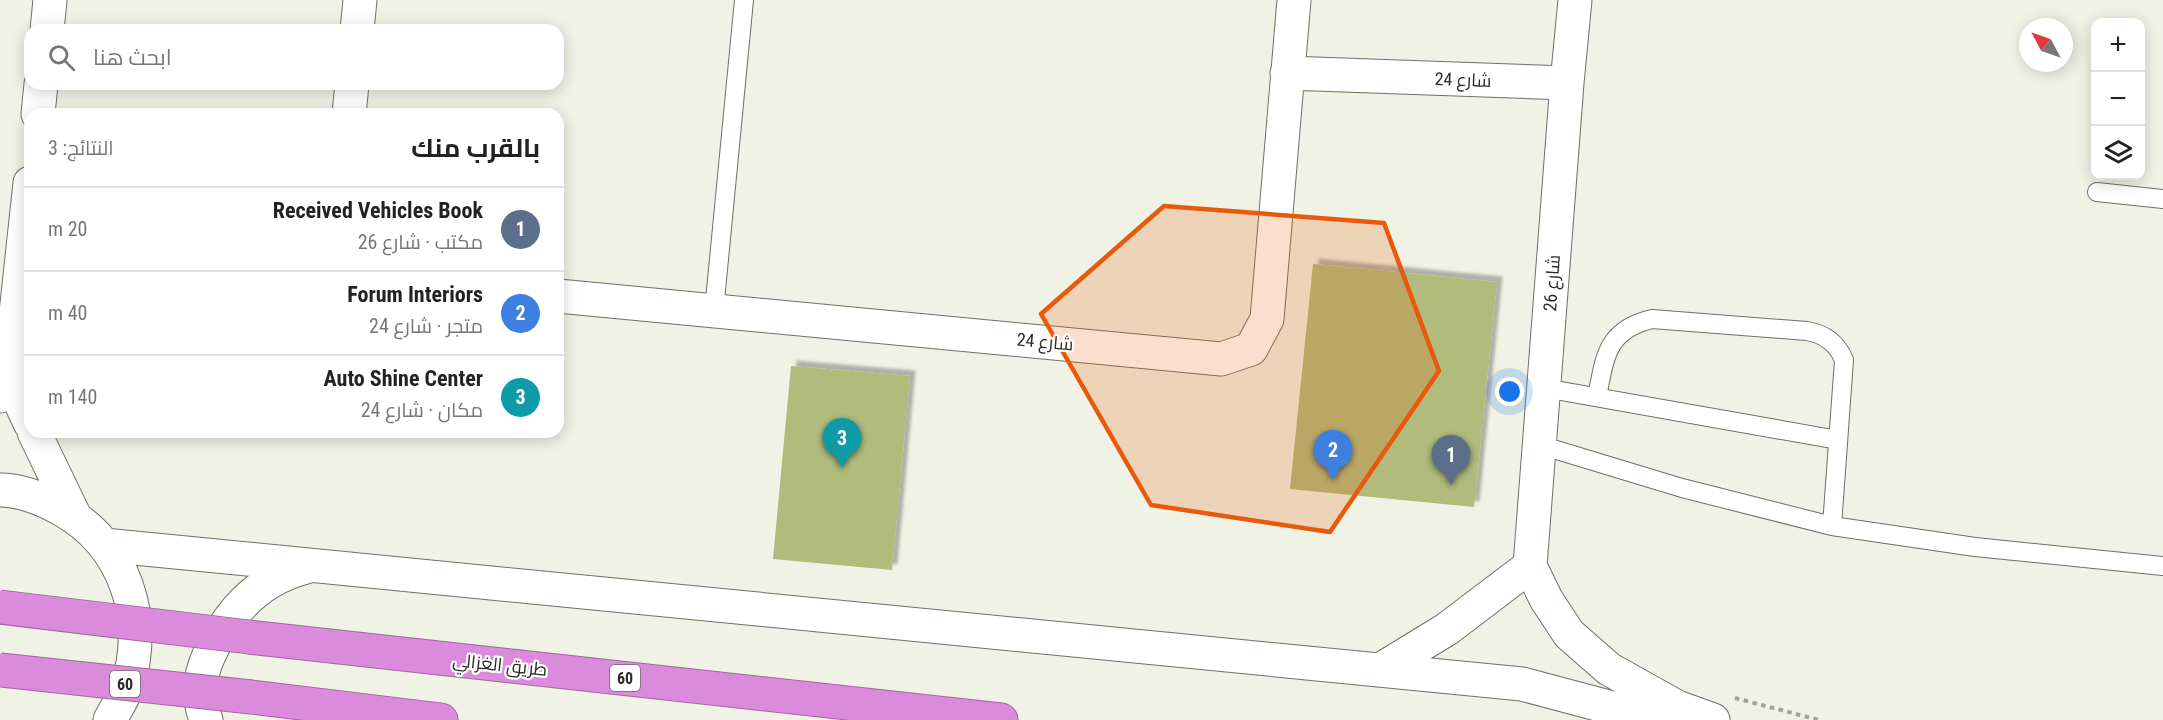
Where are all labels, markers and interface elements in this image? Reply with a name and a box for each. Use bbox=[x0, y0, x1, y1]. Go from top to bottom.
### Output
north arrow bbox=[2019, 18, 2073, 72]
map controls bbox=[2091, 18, 2145, 180]
button: + bbox=[2091, 18, 2145, 72]
search box bbox=[24, 24, 564, 90]
icon: search bbox=[45, 41, 78, 74]
text: ابحث هنا bbox=[93, 45, 172, 70]
street label: شارع 24 bbox=[1434, 68, 1492, 93]
button: − bbox=[2091, 72, 2145, 126]
button: layers bbox=[2091, 126, 2145, 180]
text: بالقرب منك bbox=[411, 133, 540, 163]
text: النتائج: 3 bbox=[48, 136, 114, 160]
text: Received Vehicles Book bbox=[273, 198, 483, 223]
text: 20 m bbox=[48, 217, 87, 241]
text: 1 bbox=[515, 217, 526, 241]
text: مكتب · شارع 26 bbox=[358, 230, 483, 254]
street label: شارع 26 bbox=[1539, 254, 1566, 312]
text: Forum Interiors bbox=[347, 282, 483, 307]
text: 40 m bbox=[48, 301, 87, 325]
text: 2 bbox=[515, 301, 526, 325]
text: متجر · شارع 24 bbox=[369, 314, 483, 338]
street label: شارع 24 bbox=[1016, 329, 1074, 356]
text: Auto Shine Center bbox=[324, 366, 483, 391]
your location bbox=[1495, 377, 1524, 406]
text: 140 m bbox=[48, 385, 97, 409]
text: 3 bbox=[515, 385, 526, 409]
text: مكان · شارع 24 bbox=[361, 398, 483, 422]
pin: 3 bbox=[822, 418, 862, 468]
pin: 2 bbox=[1314, 430, 1352, 480]
pin: 1 bbox=[1432, 436, 1470, 485]
street label: طريق الغزالي bbox=[451, 649, 548, 684]
road number: 60 bbox=[610, 665, 640, 691]
road number: 60 bbox=[110, 671, 140, 697]

